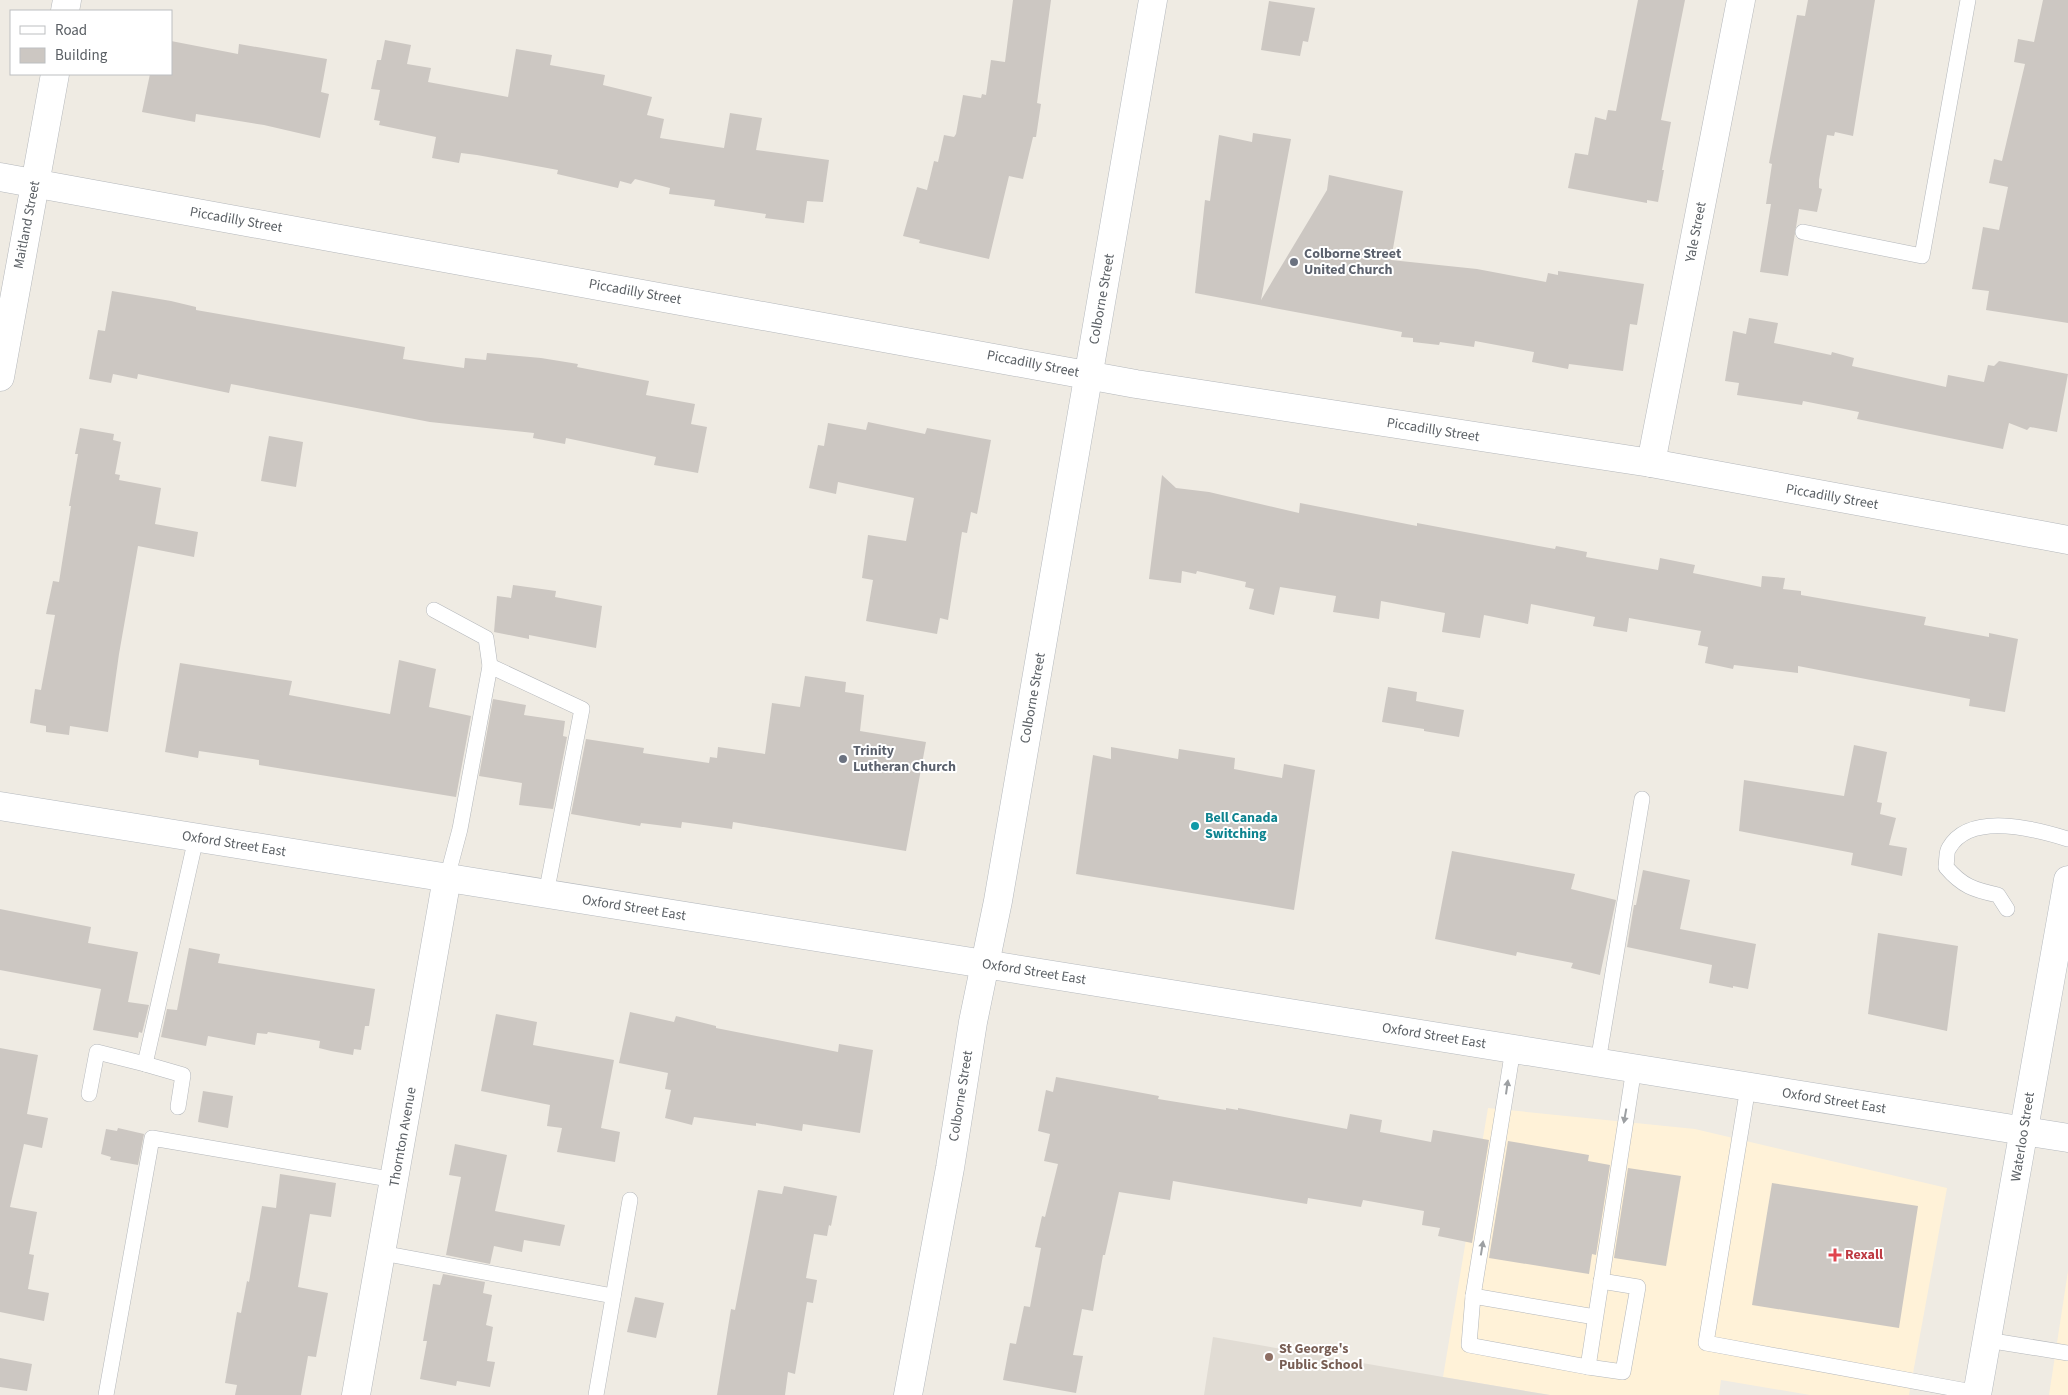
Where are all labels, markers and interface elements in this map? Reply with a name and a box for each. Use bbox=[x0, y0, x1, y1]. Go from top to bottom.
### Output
legend bbox=[10, 10, 172, 75]
text: Road bbox=[55, 20, 87, 41]
text: Building bbox=[55, 45, 108, 66]
street label: Maitland Street bbox=[9, 179, 45, 271]
street label: Yale Street bbox=[1680, 200, 1712, 265]
street label: Piccadilly Street bbox=[188, 202, 284, 238]
place label: Colborne Street United Church bbox=[1304, 244, 1402, 280]
street label: Colborne Street bbox=[1084, 252, 1120, 346]
marker: Colborne Street United Church bbox=[1288, 256, 1300, 268]
street label: Piccadilly Street bbox=[587, 274, 683, 310]
street label: Piccadilly Street bbox=[985, 345, 1081, 383]
street label: Piccadilly Street bbox=[1385, 413, 1481, 447]
street label: Piccadilly Street bbox=[1784, 479, 1880, 515]
street label: Colborne Street bbox=[1015, 651, 1051, 745]
place label: Trinity Lutheran Church bbox=[853, 741, 956, 777]
marker: Trinity Lutheran Church bbox=[837, 753, 849, 765]
place label: Bell Canada Switching bbox=[1205, 808, 1278, 844]
marker: Bell Canada Switching bbox=[1189, 820, 1201, 832]
street label: Oxford Street East bbox=[181, 826, 288, 862]
street label: Oxford Street East bbox=[581, 890, 688, 926]
street label: Oxford Street East bbox=[981, 954, 1088, 990]
street label: Oxford Street East bbox=[1381, 1018, 1488, 1054]
street label: Colborne Street bbox=[944, 1049, 978, 1143]
one-way arrow bbox=[1504, 1079, 1512, 1095]
street label: Oxford Street East bbox=[1781, 1083, 1888, 1119]
street label: Thornton Avenue bbox=[384, 1086, 422, 1188]
street label: Waterloo Street bbox=[2006, 1090, 2040, 1183]
one-way arrow bbox=[1621, 1109, 1629, 1125]
one-way arrow bbox=[1478, 1239, 1486, 1255]
place label: Rexall bbox=[1845, 1245, 1883, 1265]
marker: Rexall bbox=[1829, 1249, 1841, 1261]
place label: St George's Public School bbox=[1279, 1339, 1362, 1375]
marker: St George's Public School bbox=[1263, 1351, 1275, 1363]

